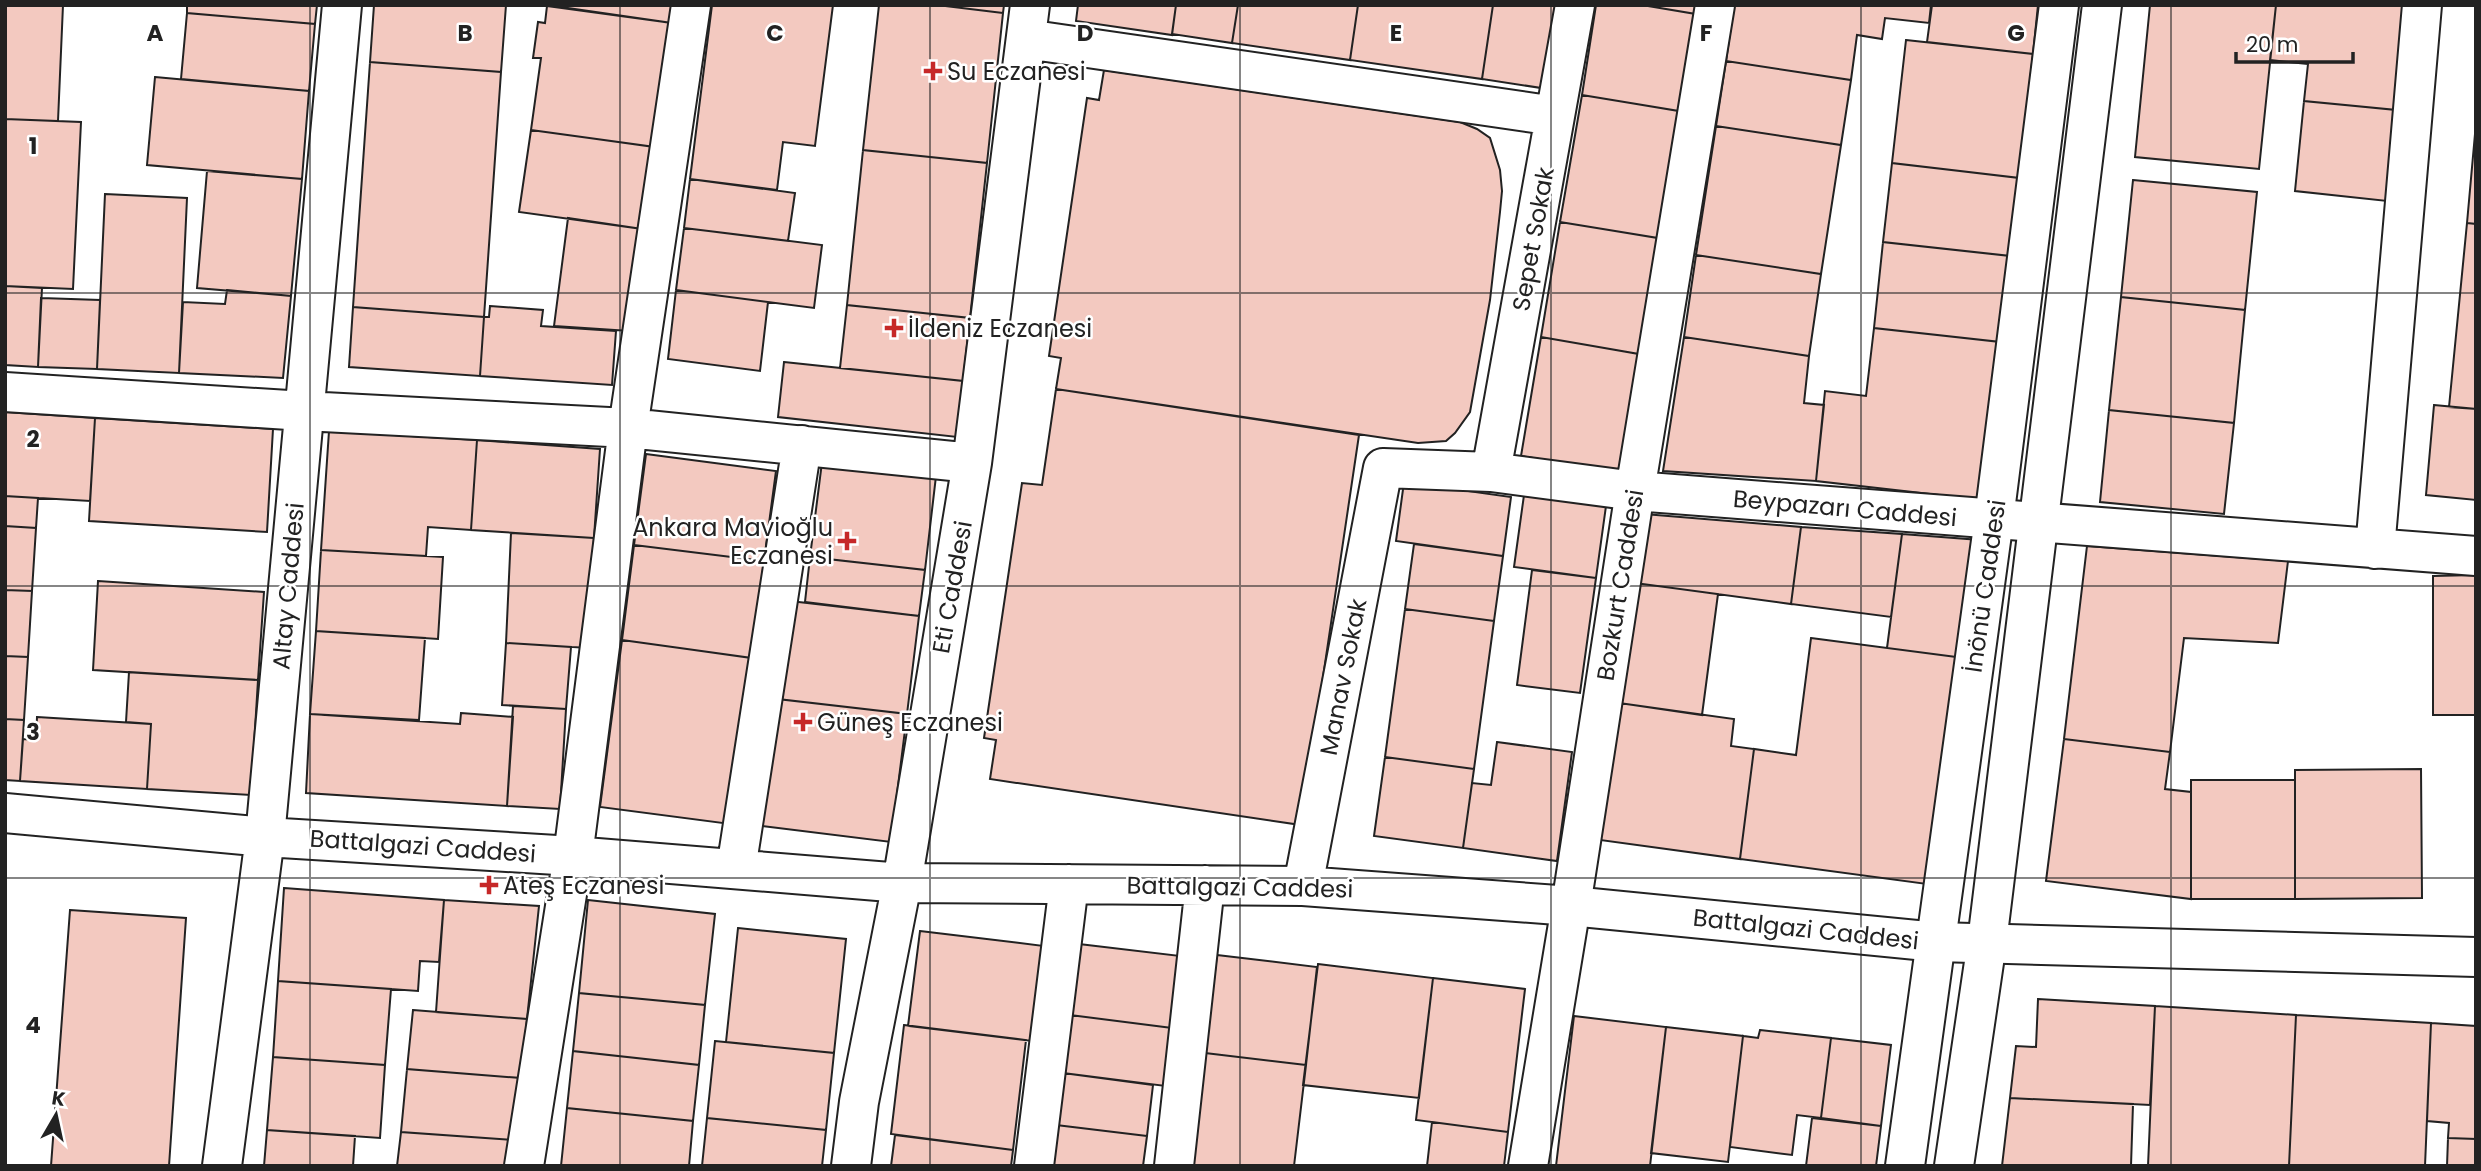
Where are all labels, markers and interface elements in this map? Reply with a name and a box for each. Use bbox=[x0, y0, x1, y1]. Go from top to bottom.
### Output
text: A bbox=[147, 17, 164, 49]
text: B bbox=[457, 17, 473, 49]
text: C bbox=[766, 17, 784, 49]
text: D bbox=[1077, 17, 1093, 49]
text: E bbox=[1390, 17, 1402, 49]
text: F bbox=[1700, 17, 1712, 49]
text: G bbox=[2007, 17, 2025, 49]
scale bar bbox=[2236, 21, 2353, 65]
text: 20 m bbox=[2246, 30, 2299, 59]
place label: Su Eczanesi bbox=[947, 55, 1086, 88]
marker: Su Eczanesi bbox=[925, 63, 941, 79]
text: 1 bbox=[29, 130, 37, 162]
street label: Sepet Sokak bbox=[1504, 164, 1562, 314]
place label: İldeniz Eczanesi bbox=[908, 312, 1092, 345]
marker: İldeniz Eczanesi bbox=[886, 320, 902, 336]
text: 2 bbox=[26, 423, 40, 455]
street label: Beypazarı Caddesi bbox=[1732, 482, 1958, 534]
street label: Bozkurt Caddesi bbox=[1589, 487, 1651, 683]
street label: İnönü Caddesi bbox=[1957, 497, 2013, 675]
street label: Altay Caddesi bbox=[264, 501, 312, 671]
place label: Ankara Mavioğlu Eczanesi bbox=[632, 511, 833, 572]
street label: Eti Caddesi bbox=[924, 518, 980, 656]
marker: Ankara Mavioğlu Eczanesi bbox=[839, 533, 855, 549]
street label: Manav Sokak bbox=[1312, 595, 1374, 758]
place label: Güneş Eczanesi bbox=[817, 706, 1003, 739]
marker: Güneş Eczanesi bbox=[795, 714, 811, 730]
text: 3 bbox=[26, 716, 40, 748]
street label: Battalgazi Caddesi bbox=[309, 822, 537, 870]
place label: Ateş Eczanesi bbox=[503, 869, 664, 902]
street label: Battalgazi Caddesi bbox=[1126, 869, 1354, 905]
marker: Ateş Eczanesi bbox=[481, 877, 497, 893]
street label: Battalgazi Caddesi bbox=[1692, 901, 1920, 957]
text: 4 bbox=[25, 1009, 41, 1041]
north arrow bbox=[21, 1080, 91, 1150]
text: K bbox=[50, 1084, 67, 1113]

